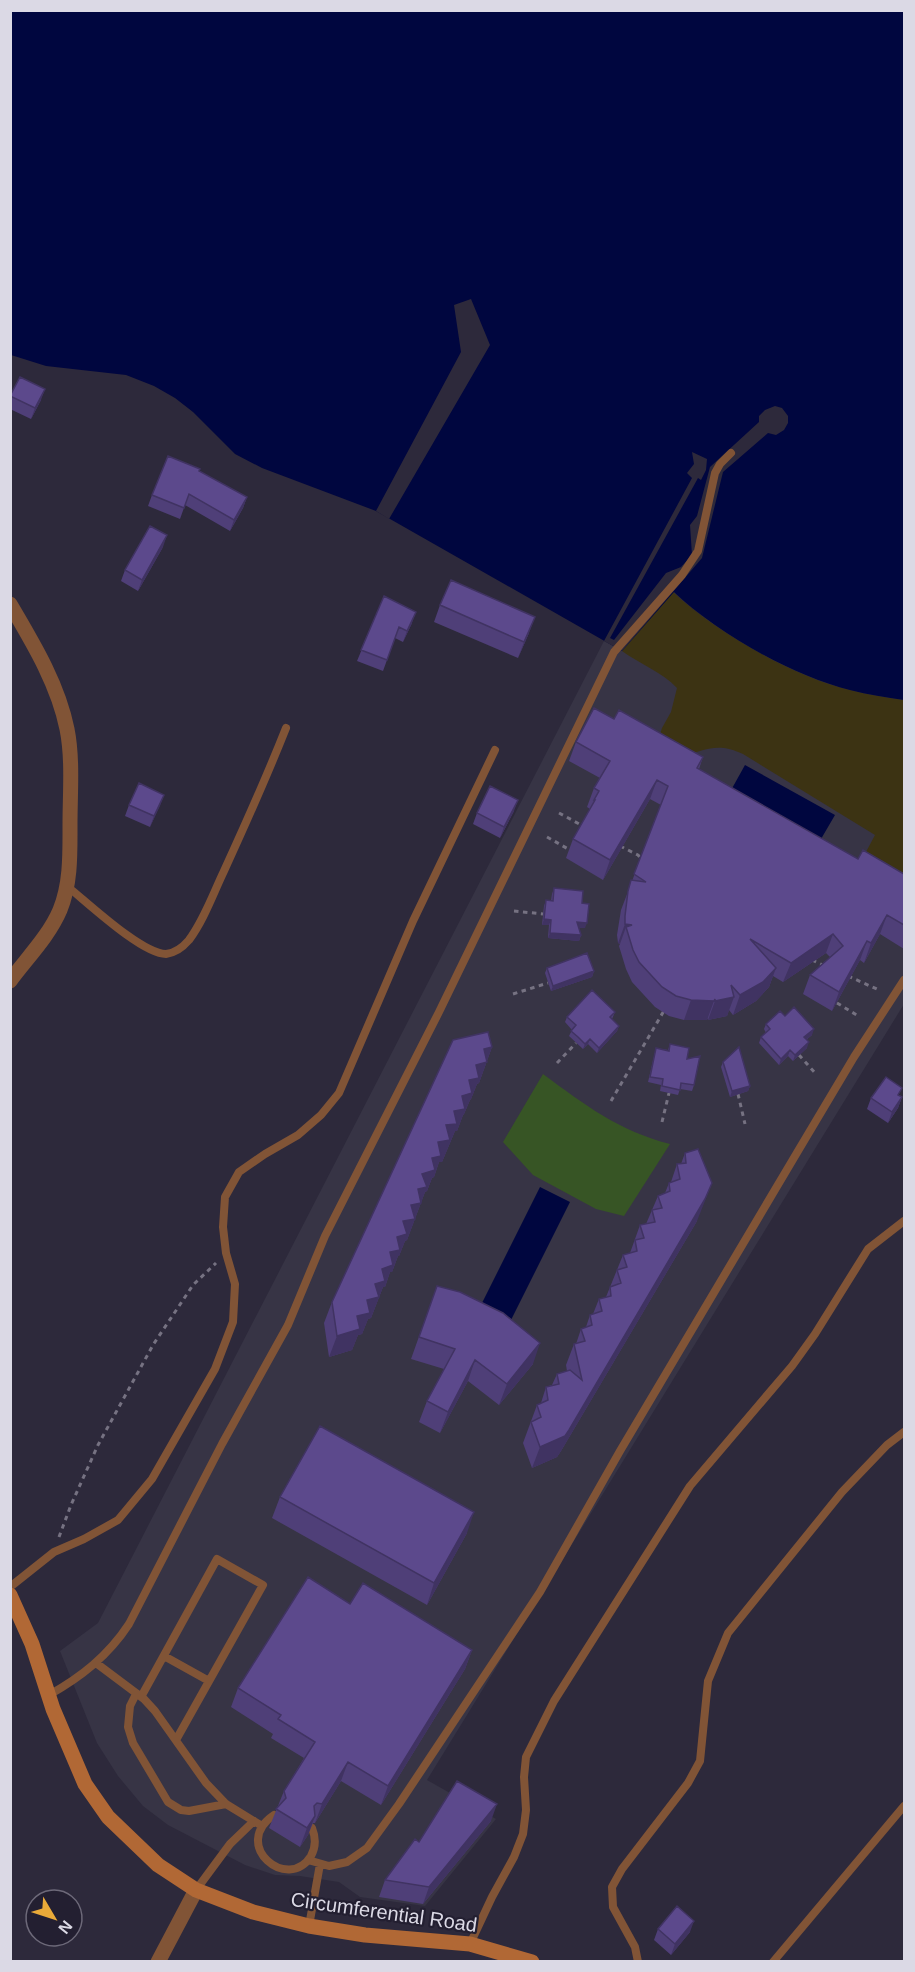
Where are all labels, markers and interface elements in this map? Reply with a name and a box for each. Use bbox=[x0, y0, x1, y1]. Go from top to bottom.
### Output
north arrow bbox=[24, 1888, 84, 1948]
street label: Circumferential Road bbox=[289, 1888, 479, 1936]
text: N bbox=[55, 1917, 76, 1937]

